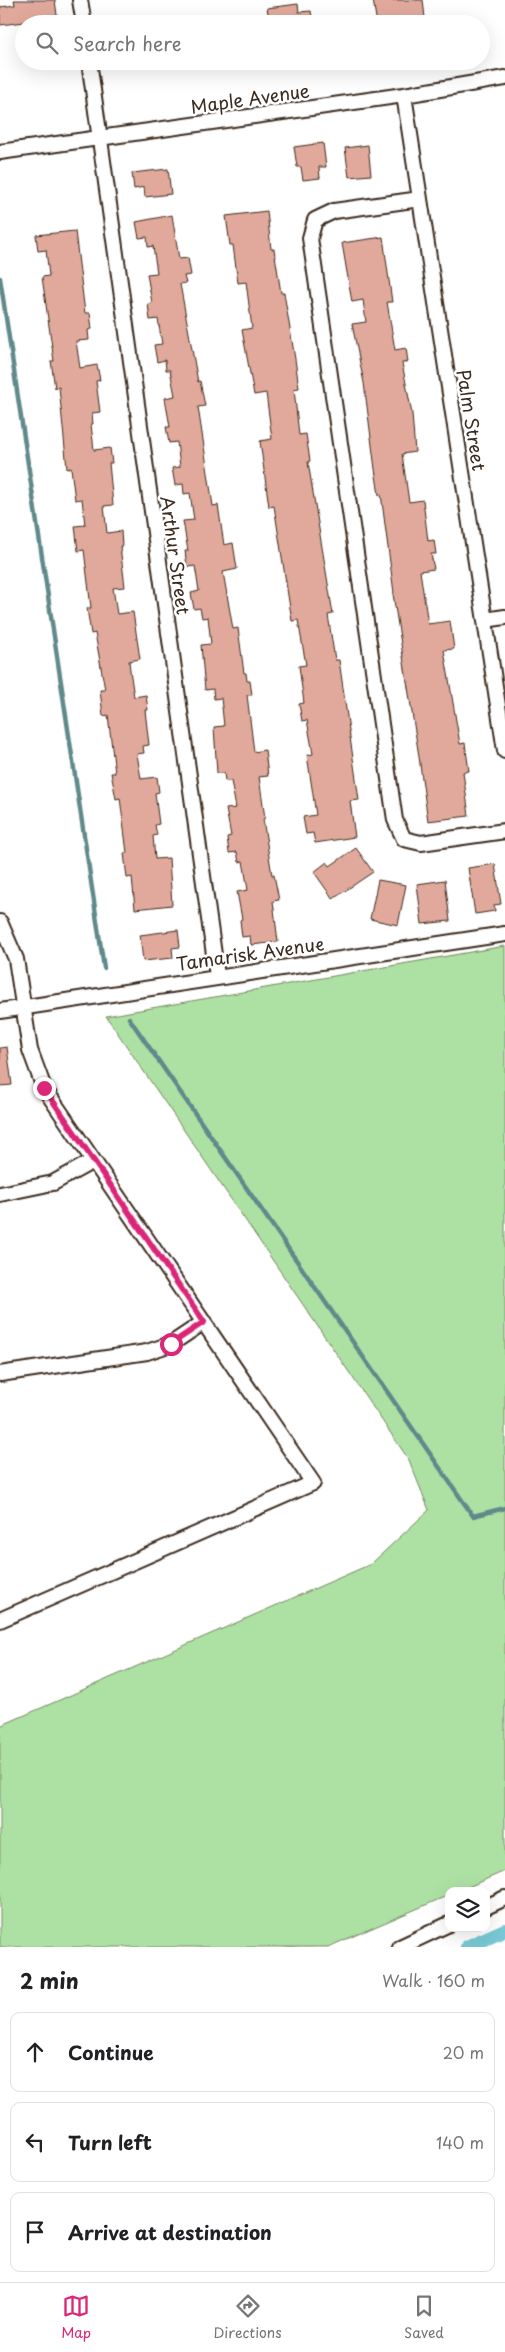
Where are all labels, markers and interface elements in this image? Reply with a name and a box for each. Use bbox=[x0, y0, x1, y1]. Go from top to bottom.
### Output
search box bbox=[15, 15, 490, 70]
icon: search bbox=[33, 29, 61, 57]
text: Search here bbox=[73, 29, 182, 57]
street label: Maple Avenue bbox=[189, 76, 311, 120]
street label: Palm Street bbox=[451, 367, 493, 473]
street label: Arthur Street bbox=[154, 494, 198, 616]
street label: Tamarisk Avenue bbox=[174, 929, 326, 977]
route end bbox=[33, 1077, 56, 1100]
route start bbox=[160, 1333, 183, 1356]
map controls bbox=[445, 1887, 490, 1932]
button: layers bbox=[445, 1887, 490, 1932]
text: 2 min bbox=[20, 1964, 79, 1996]
text: Walk · 160 m bbox=[382, 1968, 485, 1992]
icon: ahead bbox=[21, 2038, 49, 2066]
text: Continue bbox=[68, 2038, 154, 2066]
text: 20 m bbox=[443, 2040, 484, 2064]
icon: left bbox=[21, 2128, 49, 2156]
text: Turn left bbox=[68, 2128, 152, 2156]
text: 140 m bbox=[436, 2130, 484, 2154]
icon: arrive bbox=[21, 2218, 49, 2246]
text: Arrive at destination bbox=[68, 2218, 272, 2246]
tab: Map bbox=[61, 2292, 91, 2343]
tab: Directions bbox=[214, 2292, 282, 2343]
tab: Saved bbox=[404, 2292, 444, 2343]

